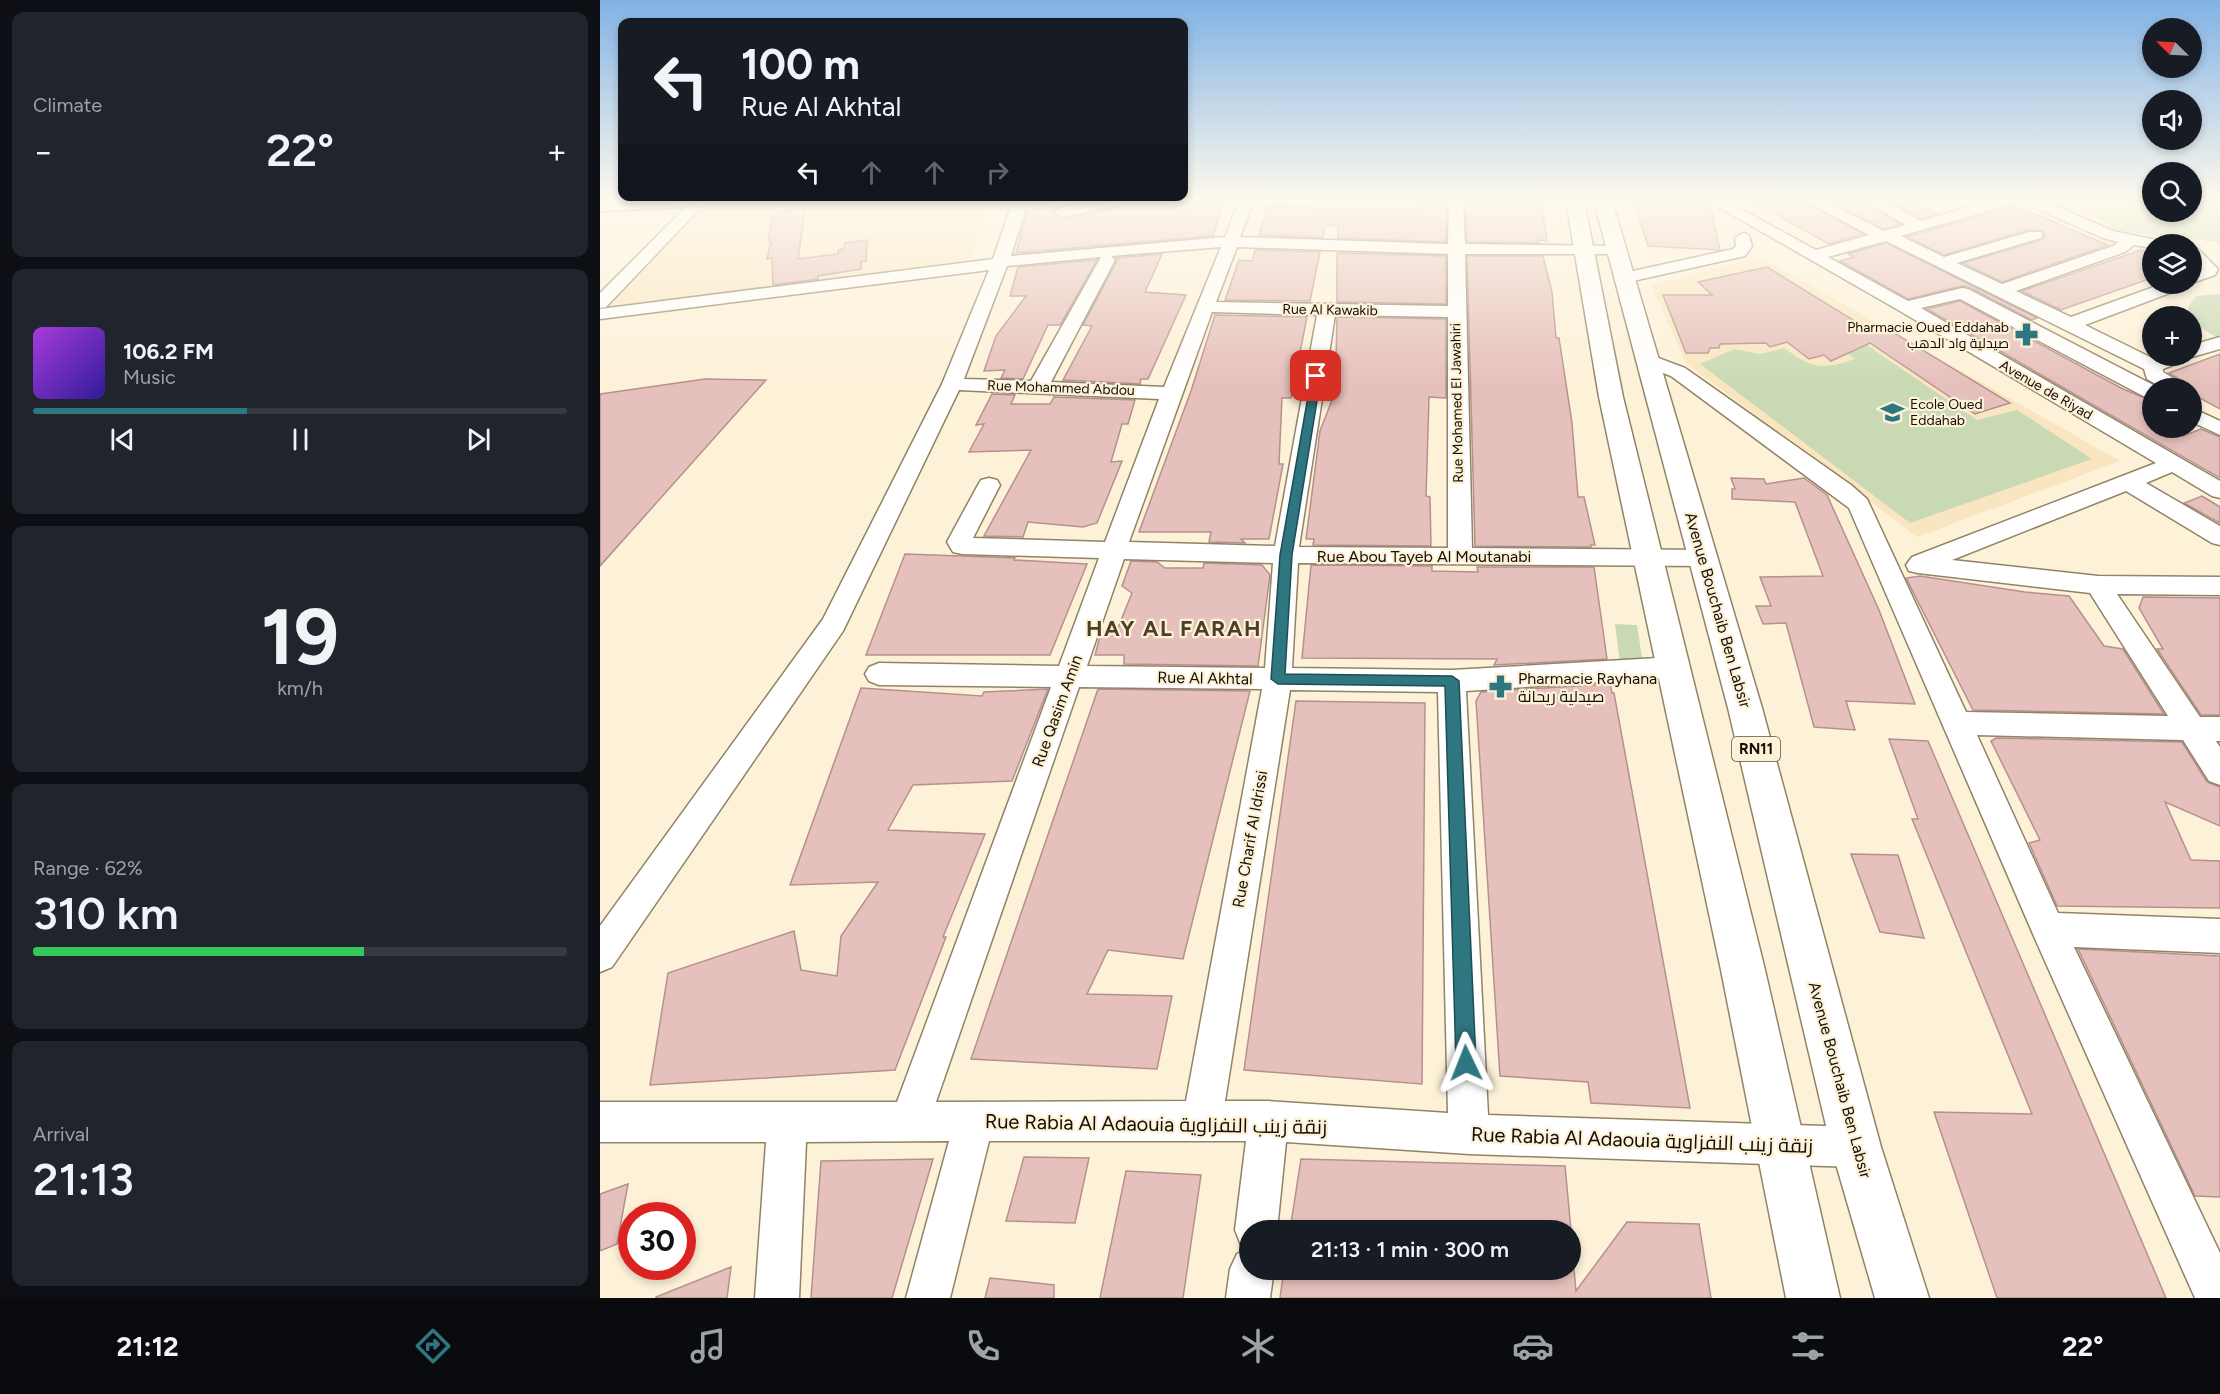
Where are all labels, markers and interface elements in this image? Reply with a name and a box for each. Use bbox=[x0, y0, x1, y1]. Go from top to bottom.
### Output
north arrow bbox=[2142, 18, 2202, 78]
map controls bbox=[2142, 18, 2202, 438]
text: 100 m bbox=[741, 39, 860, 90]
icon: left bbox=[642, 42, 720, 120]
text: Rue Al Akhtal bbox=[741, 90, 902, 123]
button: sound bbox=[2142, 90, 2202, 150]
text: Climate bbox=[33, 93, 102, 117]
text: 22° bbox=[266, 123, 334, 177]
text: − bbox=[33, 132, 54, 171]
text: + bbox=[546, 132, 567, 171]
icon: left bbox=[792, 156, 825, 189]
icon: ahead bbox=[855, 156, 888, 189]
icon: ahead bbox=[918, 156, 951, 189]
icon: right bbox=[981, 156, 1014, 189]
button: search bbox=[2142, 162, 2202, 222]
button: layers bbox=[2142, 234, 2202, 294]
street label: Rue Al Kawakib bbox=[1282, 301, 1378, 319]
button: + bbox=[2142, 306, 2202, 366]
place label: Pharmacie Oued Eddahab صيدلية واد الدهب bbox=[1847, 319, 2009, 352]
pharmacy icon: Pharmacie Oued Eddahab صيدلية واد الدهب bbox=[2014, 322, 2040, 348]
street label: Rue Mohamed El Jawahiri bbox=[1447, 323, 1467, 483]
text: 106.2 FM bbox=[123, 338, 214, 365]
pin bbox=[1290, 350, 1341, 401]
street label: Avenue de Riyad bbox=[1996, 356, 2096, 424]
icon: arrive bbox=[1299, 359, 1332, 392]
text: Music bbox=[123, 365, 176, 389]
street label: Rue Mohammed Abdou bbox=[987, 377, 1135, 399]
button: − bbox=[2142, 378, 2202, 438]
place label: Ecole Oued Eddahab bbox=[1910, 396, 1983, 429]
school or university icon: Ecole Oued Eddahab bbox=[1879, 399, 1905, 425]
icon: previous bbox=[106, 423, 139, 456]
icon: pause bbox=[284, 423, 317, 456]
icon: next bbox=[462, 423, 495, 456]
street label: Avenue Bouchaib Ben Labsir bbox=[1681, 510, 1755, 711]
street label: Rue Abou Tayeb Al Moutanabi bbox=[1317, 547, 1531, 566]
text: 19 bbox=[261, 590, 339, 684]
district label: HAY AL FARAH bbox=[1086, 615, 1262, 642]
street label: Rue Qasim Amin bbox=[1028, 652, 1086, 770]
street label: Rue Al Akhtal bbox=[1157, 668, 1253, 688]
place label: Pharmacie Rayhana صيدلية ريحانة bbox=[1518, 669, 1657, 706]
pharmacy icon: Pharmacie Rayhana صيدلية ريحانة bbox=[1487, 674, 1513, 700]
text: km/h bbox=[277, 676, 323, 700]
road number: RN11 bbox=[1732, 737, 1780, 761]
street label: Rue Charif Al Idrissi bbox=[1229, 769, 1271, 909]
text: Range · 62% bbox=[33, 856, 143, 880]
text: 310 km bbox=[33, 886, 179, 940]
street label: Avenue Bouchaib Ben Labsir bbox=[1805, 980, 1876, 1181]
position arrow bbox=[1434, 1031, 1498, 1095]
street label: Rue Rabia Al Adaouia زنقة زينب النفزاوية bbox=[985, 1109, 1327, 1139]
text: Arrival bbox=[33, 1122, 89, 1146]
street label: Rue Rabia Al Adaouia زنقة زينب النفزاوية bbox=[1470, 1122, 1814, 1158]
text: 21:13 bbox=[33, 1152, 134, 1206]
speed limit sign: 30 bbox=[618, 1202, 696, 1280]
text: 21:13 · 1 min · 300 m bbox=[1311, 1236, 1509, 1263]
icon: directions bbox=[412, 1325, 454, 1367]
icon: music bbox=[687, 1325, 729, 1367]
icon: phone bbox=[962, 1325, 1004, 1367]
icon: climate bbox=[1237, 1325, 1279, 1367]
icon: car bbox=[1512, 1325, 1554, 1367]
icon: filters bbox=[1787, 1325, 1829, 1367]
text: 21:12 bbox=[117, 1330, 179, 1363]
text: 22° bbox=[2062, 1330, 2103, 1363]

